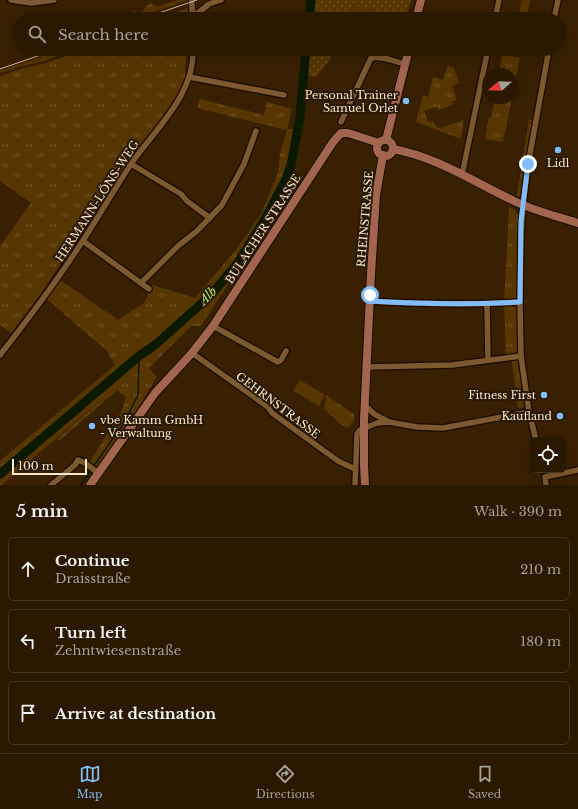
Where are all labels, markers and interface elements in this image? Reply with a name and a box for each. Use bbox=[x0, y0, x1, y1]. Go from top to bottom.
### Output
search box bbox=[12, 12, 566, 56]
icon: search bbox=[26, 23, 48, 45]
text: Search here bbox=[58, 25, 149, 44]
north arrow bbox=[482, 68, 518, 104]
place label: Personal Trainer Samuel Orlet bbox=[305, 88, 399, 115]
marker: Personal Trainer Samuel Orlet bbox=[401, 96, 411, 106]
street label: HERMANN-LÖNS-WEG bbox=[52, 137, 142, 264]
marker: Lidl bbox=[553, 145, 563, 155]
route end bbox=[519, 155, 537, 173]
place label: Lidl bbox=[547, 156, 570, 170]
street label: RHEINSTRASSE bbox=[354, 170, 376, 268]
street label: BULACHER STRASSE bbox=[222, 172, 304, 286]
water label: Alb bbox=[194, 284, 220, 309]
route start bbox=[361, 286, 379, 304]
street label: GEHRNSTRASSE bbox=[233, 369, 323, 441]
place label: Fitness First bbox=[468, 388, 537, 402]
marker: Fitness First bbox=[539, 390, 549, 400]
place label: Kaufland bbox=[501, 409, 553, 423]
marker: Kaufland bbox=[555, 411, 565, 421]
place label: vbe Kamm GmbH - Verwaltung bbox=[100, 413, 203, 440]
marker: vbe Kamm GmbH - Verwaltung bbox=[87, 421, 97, 431]
map controls bbox=[530, 437, 566, 473]
button: locate bbox=[530, 437, 566, 473]
scale bar bbox=[12, 457, 87, 476]
text: 100 m bbox=[18, 459, 54, 473]
text: 5 min bbox=[16, 501, 68, 522]
text: Walk · 390 m bbox=[474, 503, 562, 520]
text: Continue bbox=[55, 551, 130, 570]
icon: ahead bbox=[17, 558, 39, 580]
text: 210 m bbox=[520, 561, 561, 578]
text: Draisstraße bbox=[55, 570, 131, 587]
text: Turn left bbox=[55, 623, 126, 642]
icon: left bbox=[17, 630, 39, 652]
text: 180 m bbox=[520, 633, 561, 650]
text: Zehntwiesenstraße bbox=[55, 642, 181, 659]
icon: arrive bbox=[17, 702, 39, 724]
text: Arrive at destination bbox=[55, 704, 216, 723]
tab: Map bbox=[77, 763, 102, 801]
tab: Directions bbox=[256, 763, 314, 801]
tab: Saved bbox=[468, 763, 501, 801]

